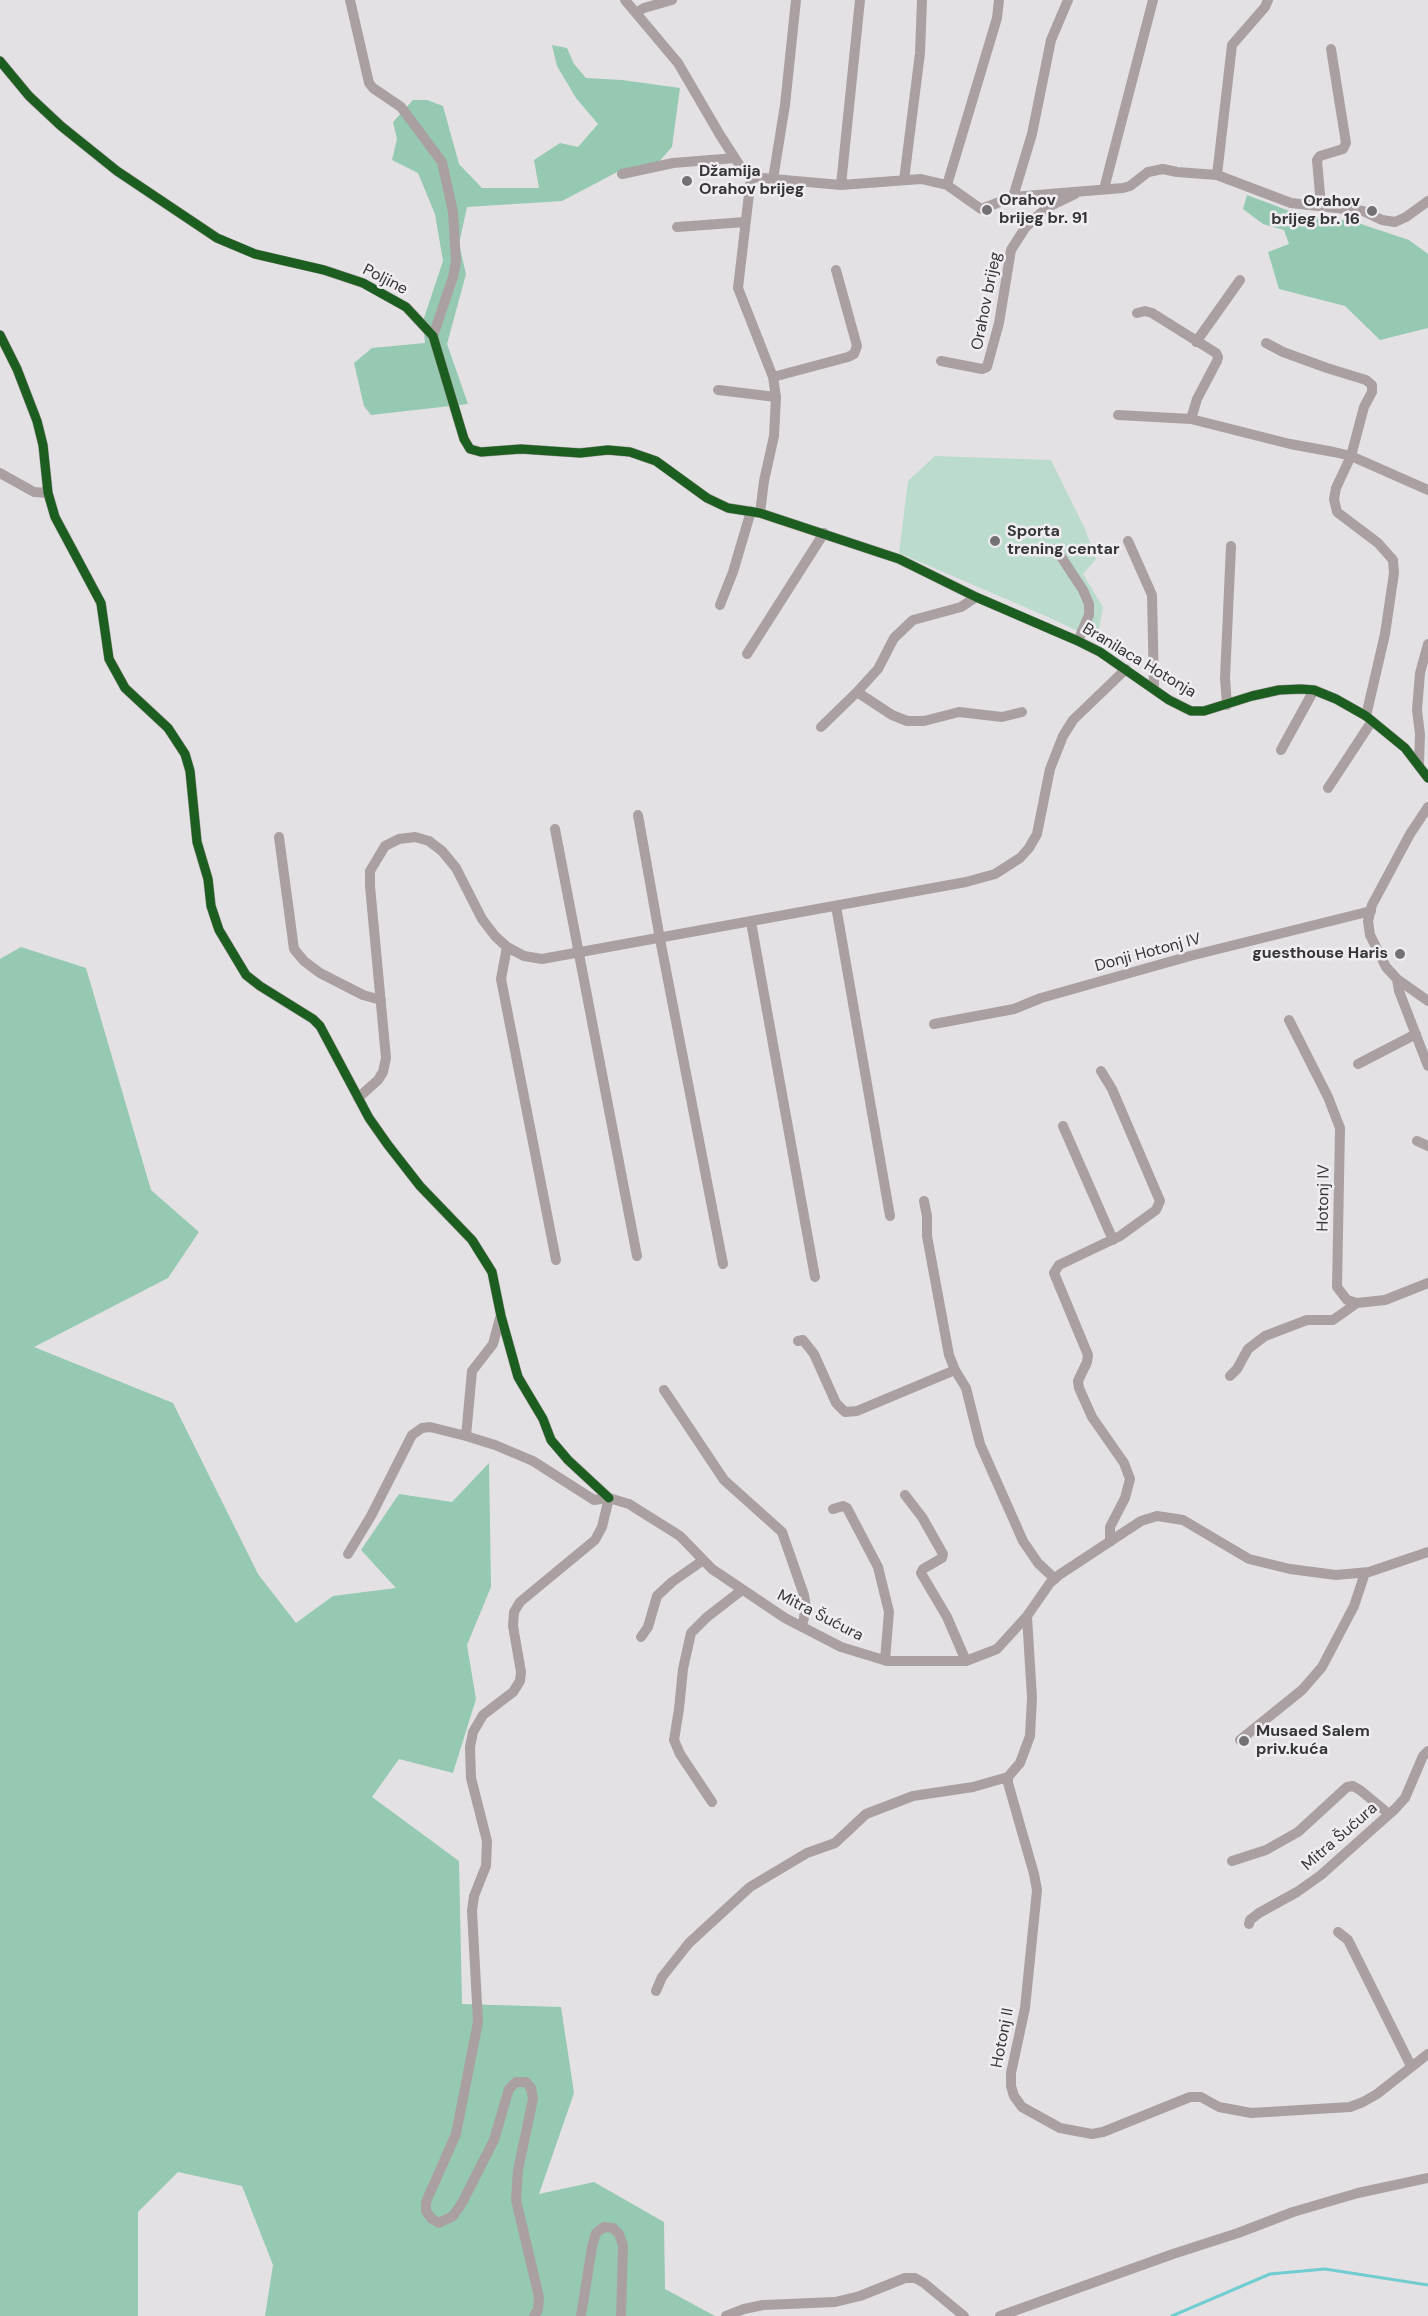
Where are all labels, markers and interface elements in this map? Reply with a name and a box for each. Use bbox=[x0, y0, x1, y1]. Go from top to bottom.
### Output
place label: Džamija Orahov brijeg bbox=[699, 162, 804, 200]
marker: Džamija Orahov brijeg bbox=[680, 174, 694, 188]
place label: Orahov brijeg br. 91 bbox=[999, 191, 1088, 229]
place label: Orahov brijeg br. 16 bbox=[1271, 192, 1360, 230]
marker: Orahov brijeg br. 91 bbox=[980, 203, 994, 217]
marker: Orahov brijeg br. 16 bbox=[1365, 204, 1379, 218]
street label: Orahov brijeg bbox=[968, 250, 1006, 352]
street label: Poljine bbox=[359, 261, 411, 299]
place label: Sporta trening centar bbox=[1007, 522, 1119, 560]
marker: Sporta trening centar bbox=[988, 534, 1002, 548]
street label: Branilaca Hotonja bbox=[1079, 620, 1199, 702]
street label: Donji Hotonj IV bbox=[1093, 930, 1203, 976]
place label: guesthouse Haris bbox=[1252, 944, 1388, 964]
marker: guesthouse Haris bbox=[1393, 947, 1407, 961]
street label: Hotonj IV bbox=[1314, 1164, 1334, 1232]
street label: Mitra Šućura bbox=[774, 1586, 866, 1646]
place label: Musaed Salem priv.kuća bbox=[1256, 1722, 1370, 1760]
marker: Musaed Salem priv.kuća bbox=[1237, 1734, 1251, 1748]
street label: Mitra Šućura bbox=[1298, 1799, 1382, 1875]
street label: Hotonj II bbox=[988, 2007, 1018, 2069]

